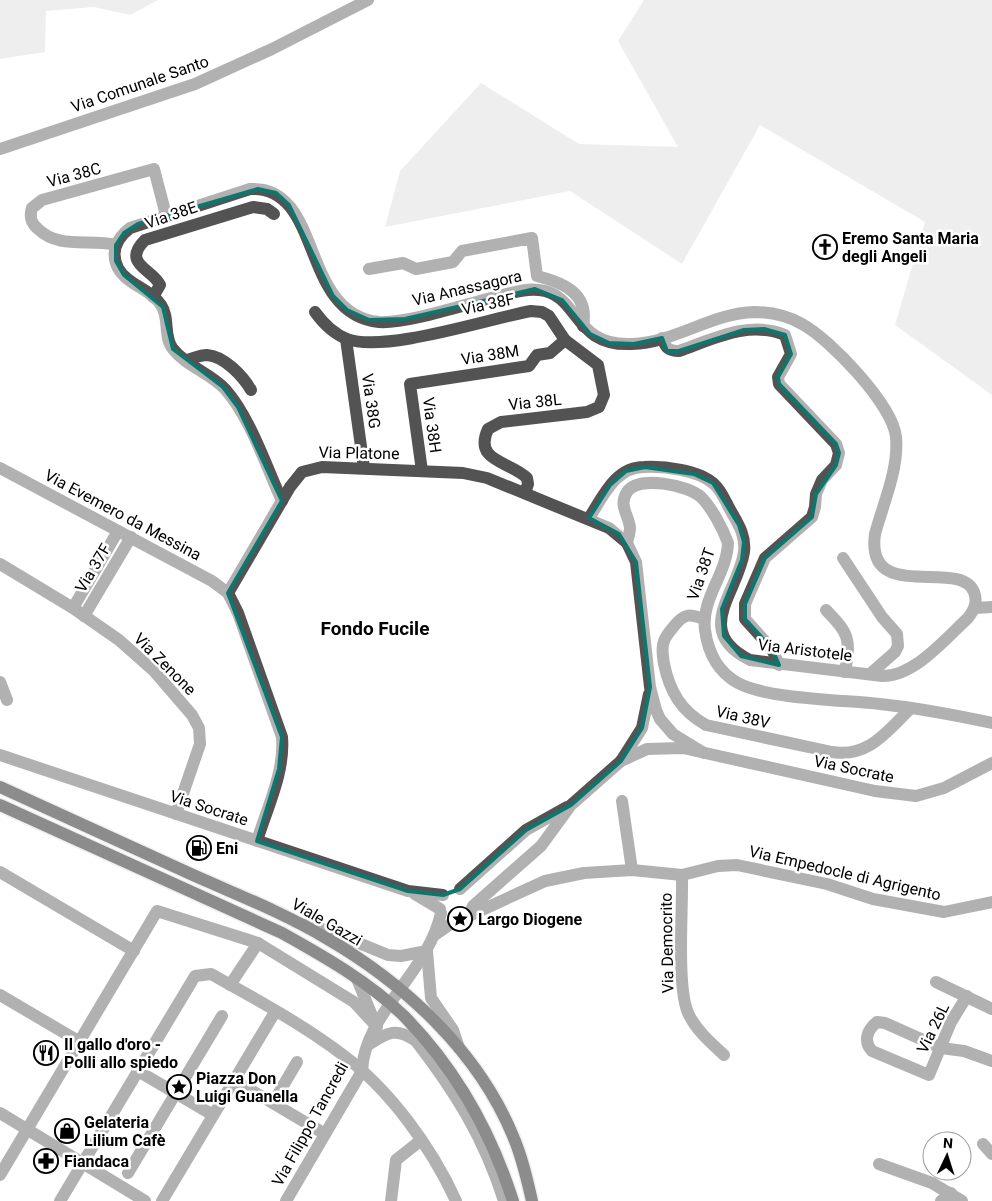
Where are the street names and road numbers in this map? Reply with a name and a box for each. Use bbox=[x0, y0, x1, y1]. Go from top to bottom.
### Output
street label: Via Comunale Santo bbox=[69, 52, 211, 116]
street label: Via 38C bbox=[45, 159, 103, 191]
street label: Via 38E bbox=[142, 197, 200, 233]
street label: Via Anassagora bbox=[410, 266, 524, 310]
street label: Via 38F bbox=[460, 289, 516, 319]
street label: Via 38M bbox=[460, 341, 520, 369]
street label: Via 38G bbox=[358, 372, 384, 430]
street label: Via 38L bbox=[507, 390, 563, 414]
street label: Via 38H bbox=[419, 396, 445, 454]
street label: Via Platone bbox=[318, 443, 400, 463]
street label: Via Evemero da Messina bbox=[41, 466, 205, 564]
street label: Via 37F bbox=[71, 540, 115, 596]
street label: Via 38T bbox=[683, 545, 719, 603]
street label: Via Zenone bbox=[130, 629, 200, 699]
street label: Via Aristotele bbox=[757, 635, 853, 665]
street label: Via 38V bbox=[714, 702, 772, 732]
street label: Via Socrate bbox=[812, 751, 896, 787]
street label: Via Socrate bbox=[167, 786, 251, 830]
street label: Via Empedocle di Agrigento bbox=[747, 842, 943, 904]
street label: Via Democrito bbox=[657, 892, 677, 994]
street label: Viale Gazzi bbox=[288, 894, 366, 950]
street label: Via 26L bbox=[913, 1000, 953, 1056]
street label: Via Filippo Tancredi bbox=[268, 1058, 352, 1190]

